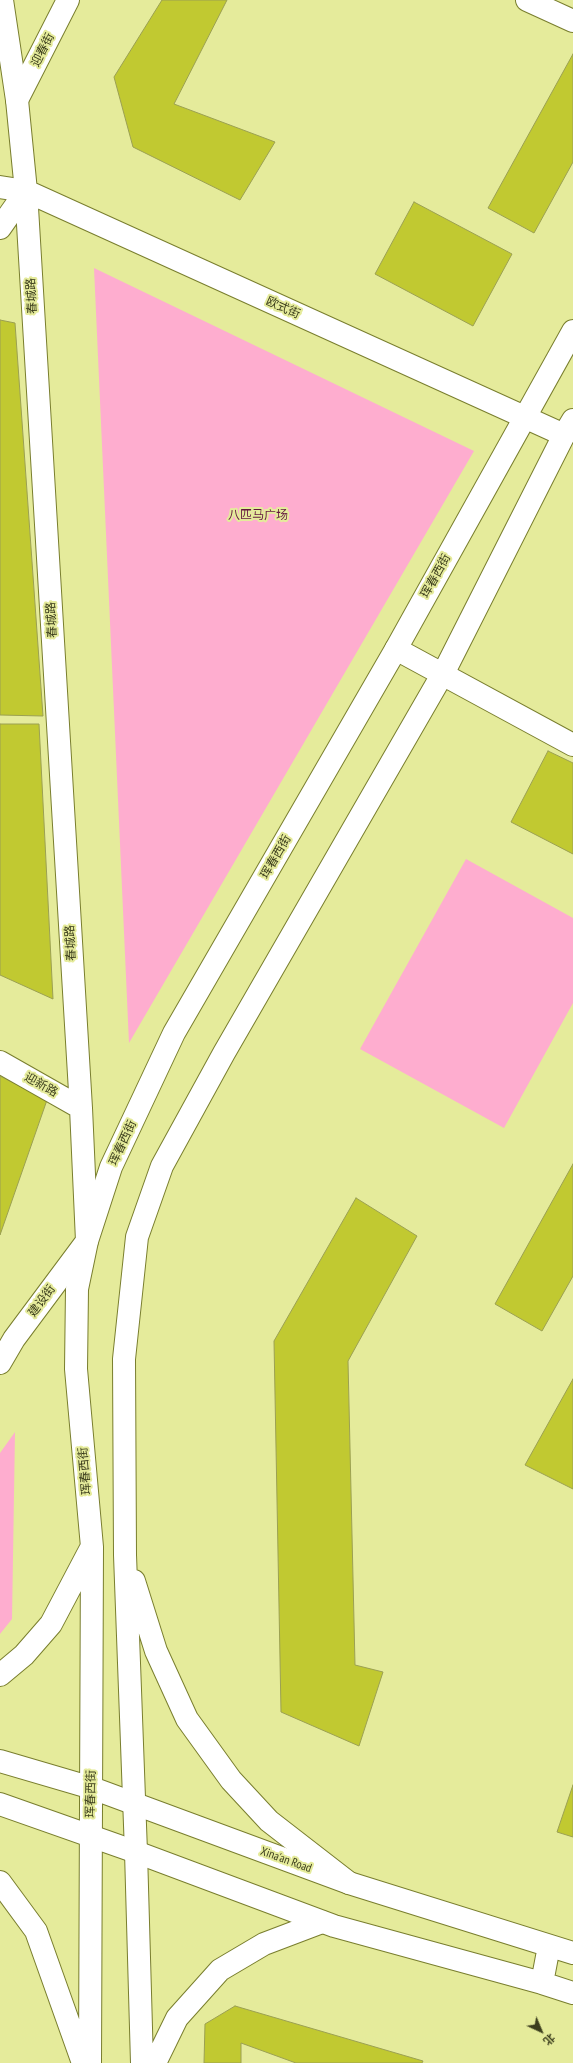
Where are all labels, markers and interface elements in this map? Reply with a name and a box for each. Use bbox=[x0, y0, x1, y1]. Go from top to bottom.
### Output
street label: 迎春街 bbox=[28, 31, 58, 69]
street label: 春城路 bbox=[24, 278, 40, 314]
street label: 欧式街 bbox=[264, 294, 302, 322]
park label: 八匹马广场 bbox=[228, 509, 288, 523]
street label: 珲春西街 bbox=[418, 552, 454, 600]
street label: 春城路 bbox=[44, 602, 60, 638]
street label: 珲春西街 bbox=[258, 833, 294, 881]
street label: 春城路 bbox=[63, 925, 79, 961]
street label: 迎新路 bbox=[22, 1070, 60, 1100]
street label: 珲春西街 bbox=[106, 1118, 140, 1168]
street label: 建设街 bbox=[25, 1282, 59, 1320]
street label: 珲春西街 bbox=[76, 1446, 94, 1496]
street label: 珲春西街 bbox=[83, 1770, 99, 1818]
street label: Xina'an Road bbox=[259, 1844, 313, 1876]
north arrow bbox=[521, 2011, 561, 2051]
text: 北 bbox=[541, 2031, 558, 2048]

